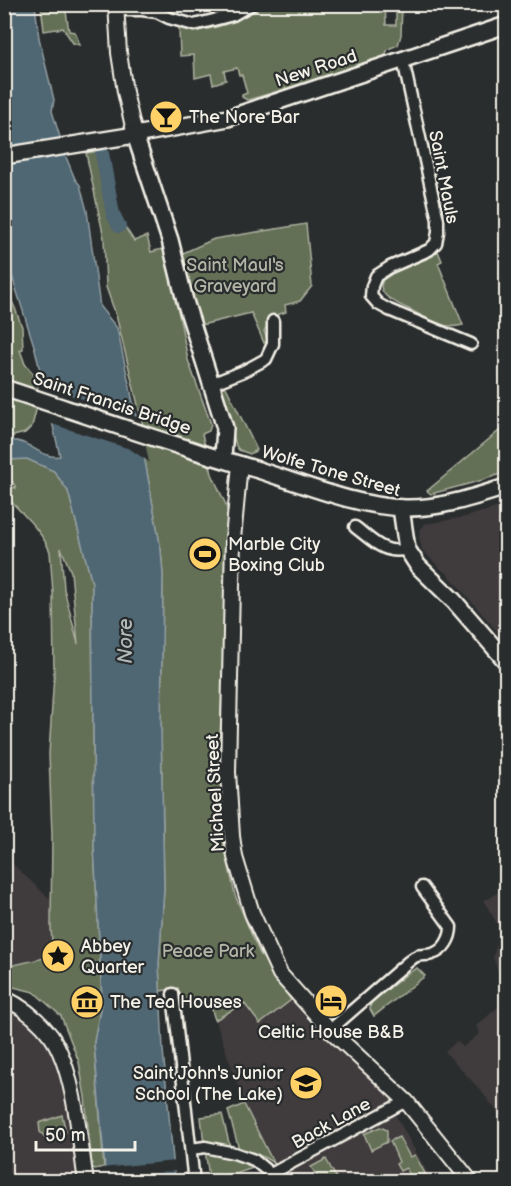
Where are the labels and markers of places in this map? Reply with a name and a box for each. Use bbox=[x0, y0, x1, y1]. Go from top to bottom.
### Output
bar icon: The Nore Bar bbox=[148, 99, 184, 135]
place label: The Nore Bar bbox=[189, 107, 300, 128]
place label: Marble City Boxing Club bbox=[228, 534, 325, 576]
sports icon: Marble City Boxing Club bbox=[187, 536, 223, 572]
place label: Abbey Quarter bbox=[81, 936, 145, 978]
place icon: Abbey Quarter bbox=[40, 938, 76, 974]
hotel icon: Celtic House B&B bbox=[313, 983, 349, 1019]
museum icon: The Tea Houses bbox=[69, 984, 105, 1020]
place label: The Tea Houses bbox=[110, 992, 242, 1013]
place label: Celtic House B&B bbox=[258, 1022, 404, 1043]
place label: Saint John's Junior School (The Lake) bbox=[133, 1063, 283, 1105]
school or university icon: Saint John's Junior School (The Lake) bbox=[288, 1065, 324, 1101]

